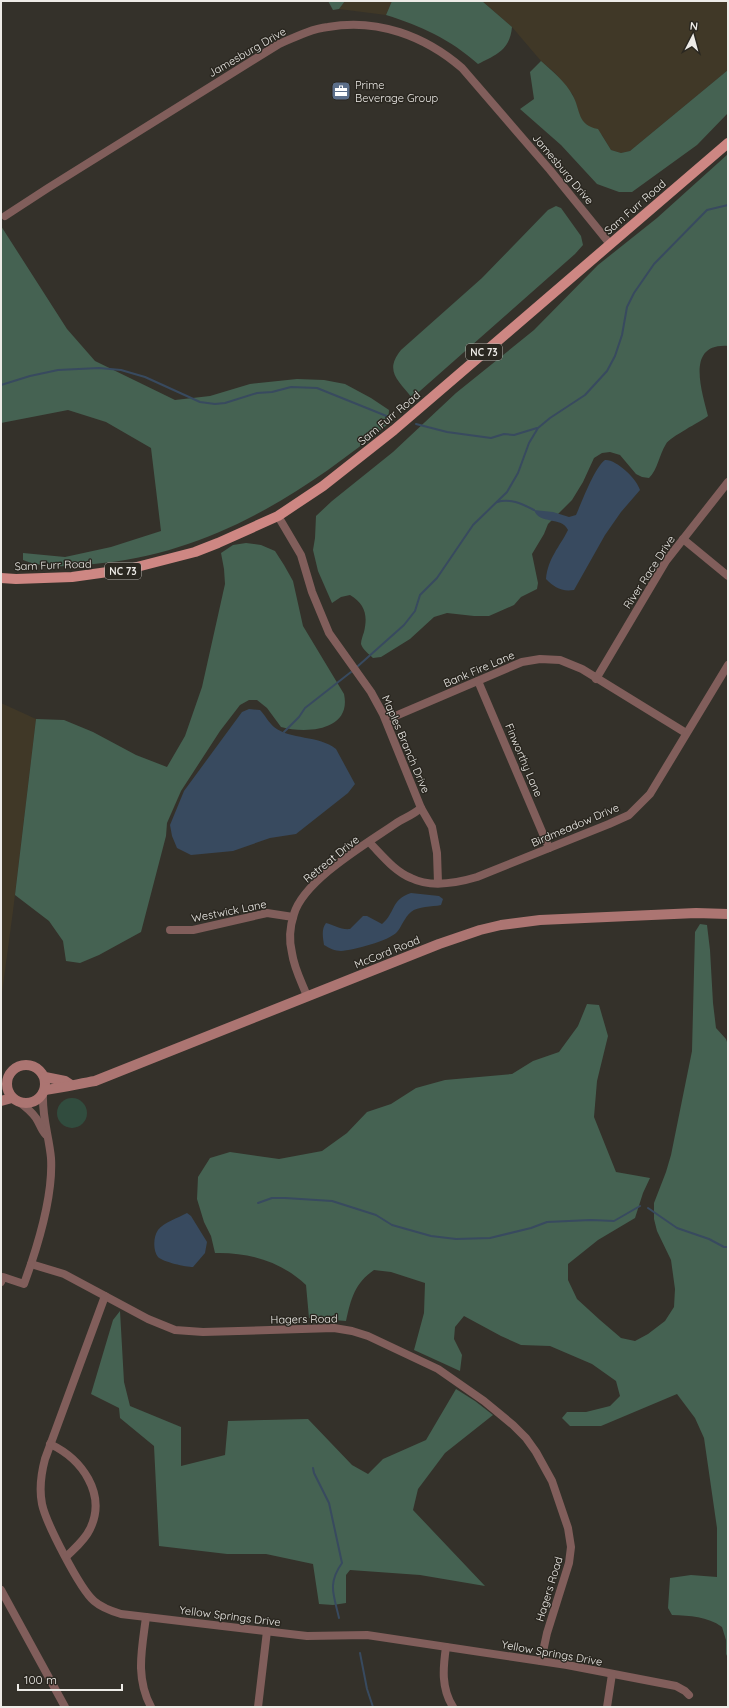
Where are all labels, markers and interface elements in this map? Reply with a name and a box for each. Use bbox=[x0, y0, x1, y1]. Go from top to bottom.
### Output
north arrow bbox=[673, 16, 713, 56]
text: N bbox=[689, 19, 699, 33]
street label: Jamesburg Drive bbox=[206, 24, 288, 80]
place label: Prime Beverage Group bbox=[355, 78, 438, 105]
office icon: Prime Beverage Group bbox=[330, 80, 352, 102]
street label: Jamesburg Drive bbox=[529, 131, 597, 207]
street label: Sam Furr Road bbox=[601, 176, 669, 238]
road number: NC 73 bbox=[466, 344, 502, 360]
street label: Sam Furr Road bbox=[355, 388, 423, 448]
street label: River Race Drive bbox=[620, 533, 678, 611]
street label: Sam Furr Road bbox=[14, 557, 92, 573]
road number: NC 73 bbox=[105, 563, 141, 579]
street label: Bank Fire Lane bbox=[441, 648, 517, 690]
street label: Maples Branch Drive bbox=[379, 693, 433, 795]
street label: Finworthy Lane bbox=[502, 721, 546, 799]
street label: Birdmeadow Drive bbox=[529, 800, 621, 850]
street label: Retreat Drive bbox=[300, 832, 362, 886]
street label: Westwick Lane bbox=[190, 897, 268, 925]
street label: McCord Road bbox=[352, 932, 422, 972]
street label: Hagers Road bbox=[270, 1311, 338, 1327]
street label: Hagers Road bbox=[532, 1555, 566, 1623]
street label: Yellow Springs Drive bbox=[179, 1603, 281, 1629]
street label: Yellow Springs Drive bbox=[501, 1637, 603, 1669]
scale bar bbox=[18, 1666, 122, 1692]
text: 100 m bbox=[24, 1672, 57, 1687]

